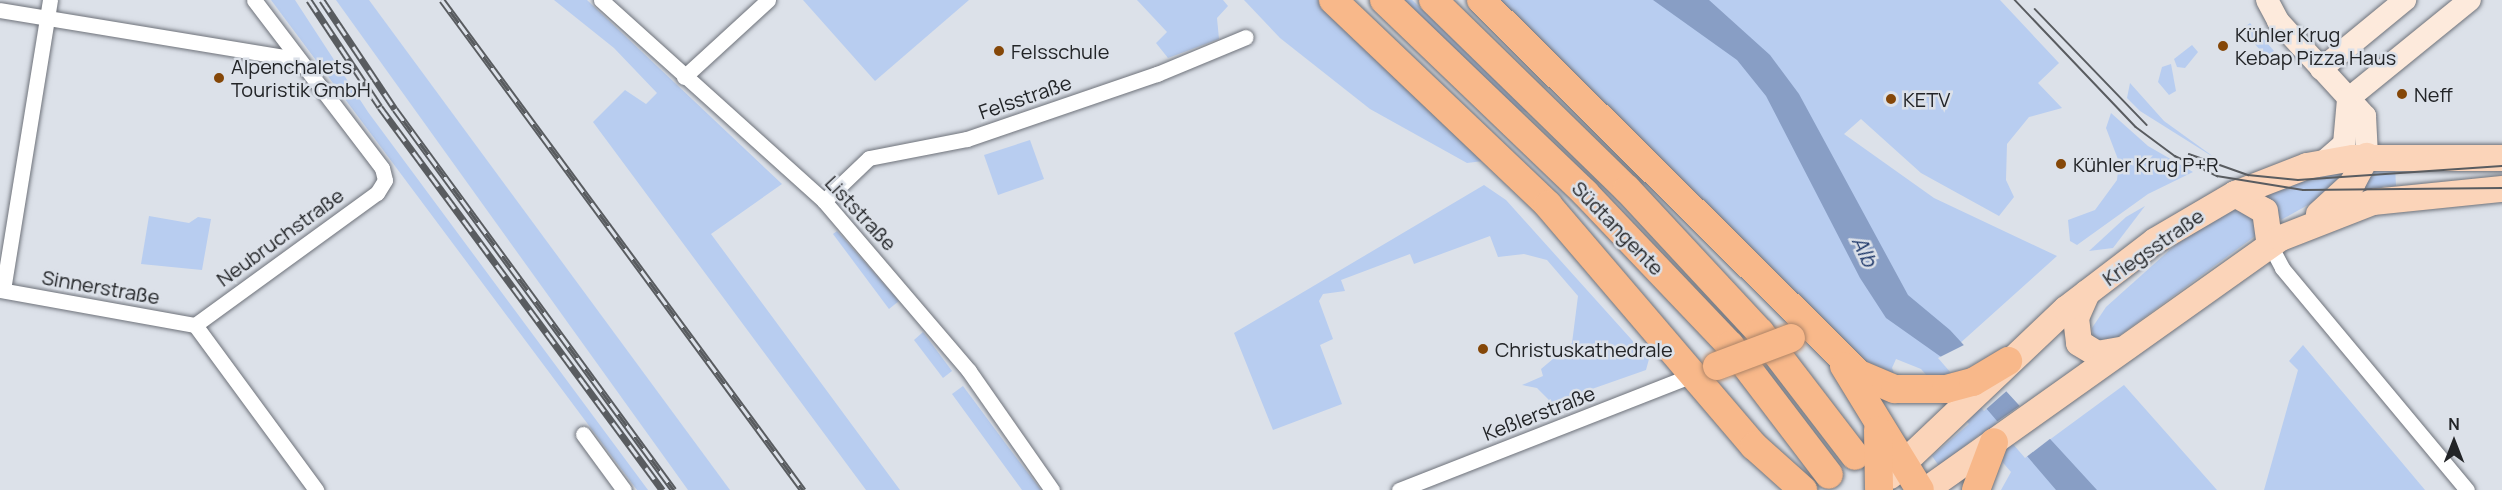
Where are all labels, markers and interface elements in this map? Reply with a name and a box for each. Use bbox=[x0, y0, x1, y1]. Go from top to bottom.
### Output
place label: Kühler Krug Kebap Pizza Haus bbox=[2235, 22, 2396, 69]
place label: Felsschule bbox=[1011, 39, 1109, 63]
marker: Kühler Krug Kebap Pizza Haus bbox=[2216, 39, 2230, 53]
marker: Felsschule bbox=[992, 44, 1006, 58]
place label: Alpenchalets Touristik GmbH bbox=[231, 54, 371, 101]
street label: Felsstraße bbox=[975, 70, 1075, 124]
marker: Alpenchalets Touristik GmbH bbox=[212, 71, 226, 85]
place label: Neff bbox=[2414, 82, 2453, 106]
place label: KETV bbox=[1903, 87, 1950, 111]
marker: Neff bbox=[2395, 87, 2409, 101]
marker: KETV bbox=[1884, 92, 1898, 106]
place label: Kühler Krug P+R bbox=[2073, 152, 2219, 176]
marker: Kühler Krug P+R bbox=[2054, 157, 2068, 171]
street label: Liststraße bbox=[820, 171, 902, 255]
street label: Südtangente bbox=[1567, 176, 1669, 280]
street label: Neubruchstraße bbox=[212, 183, 348, 291]
street label: Kriegsstraße bbox=[2098, 203, 2208, 291]
water label: Alb bbox=[1847, 232, 1883, 270]
street label: Sinnerstraße bbox=[40, 265, 162, 309]
place label: Christuskathedrale bbox=[1495, 337, 1673, 361]
marker: Christuskathedrale bbox=[1476, 342, 1490, 356]
street label: Keßlerstraße bbox=[1480, 381, 1598, 445]
north arrow bbox=[2424, 412, 2484, 472]
text: N bbox=[2448, 413, 2460, 435]

